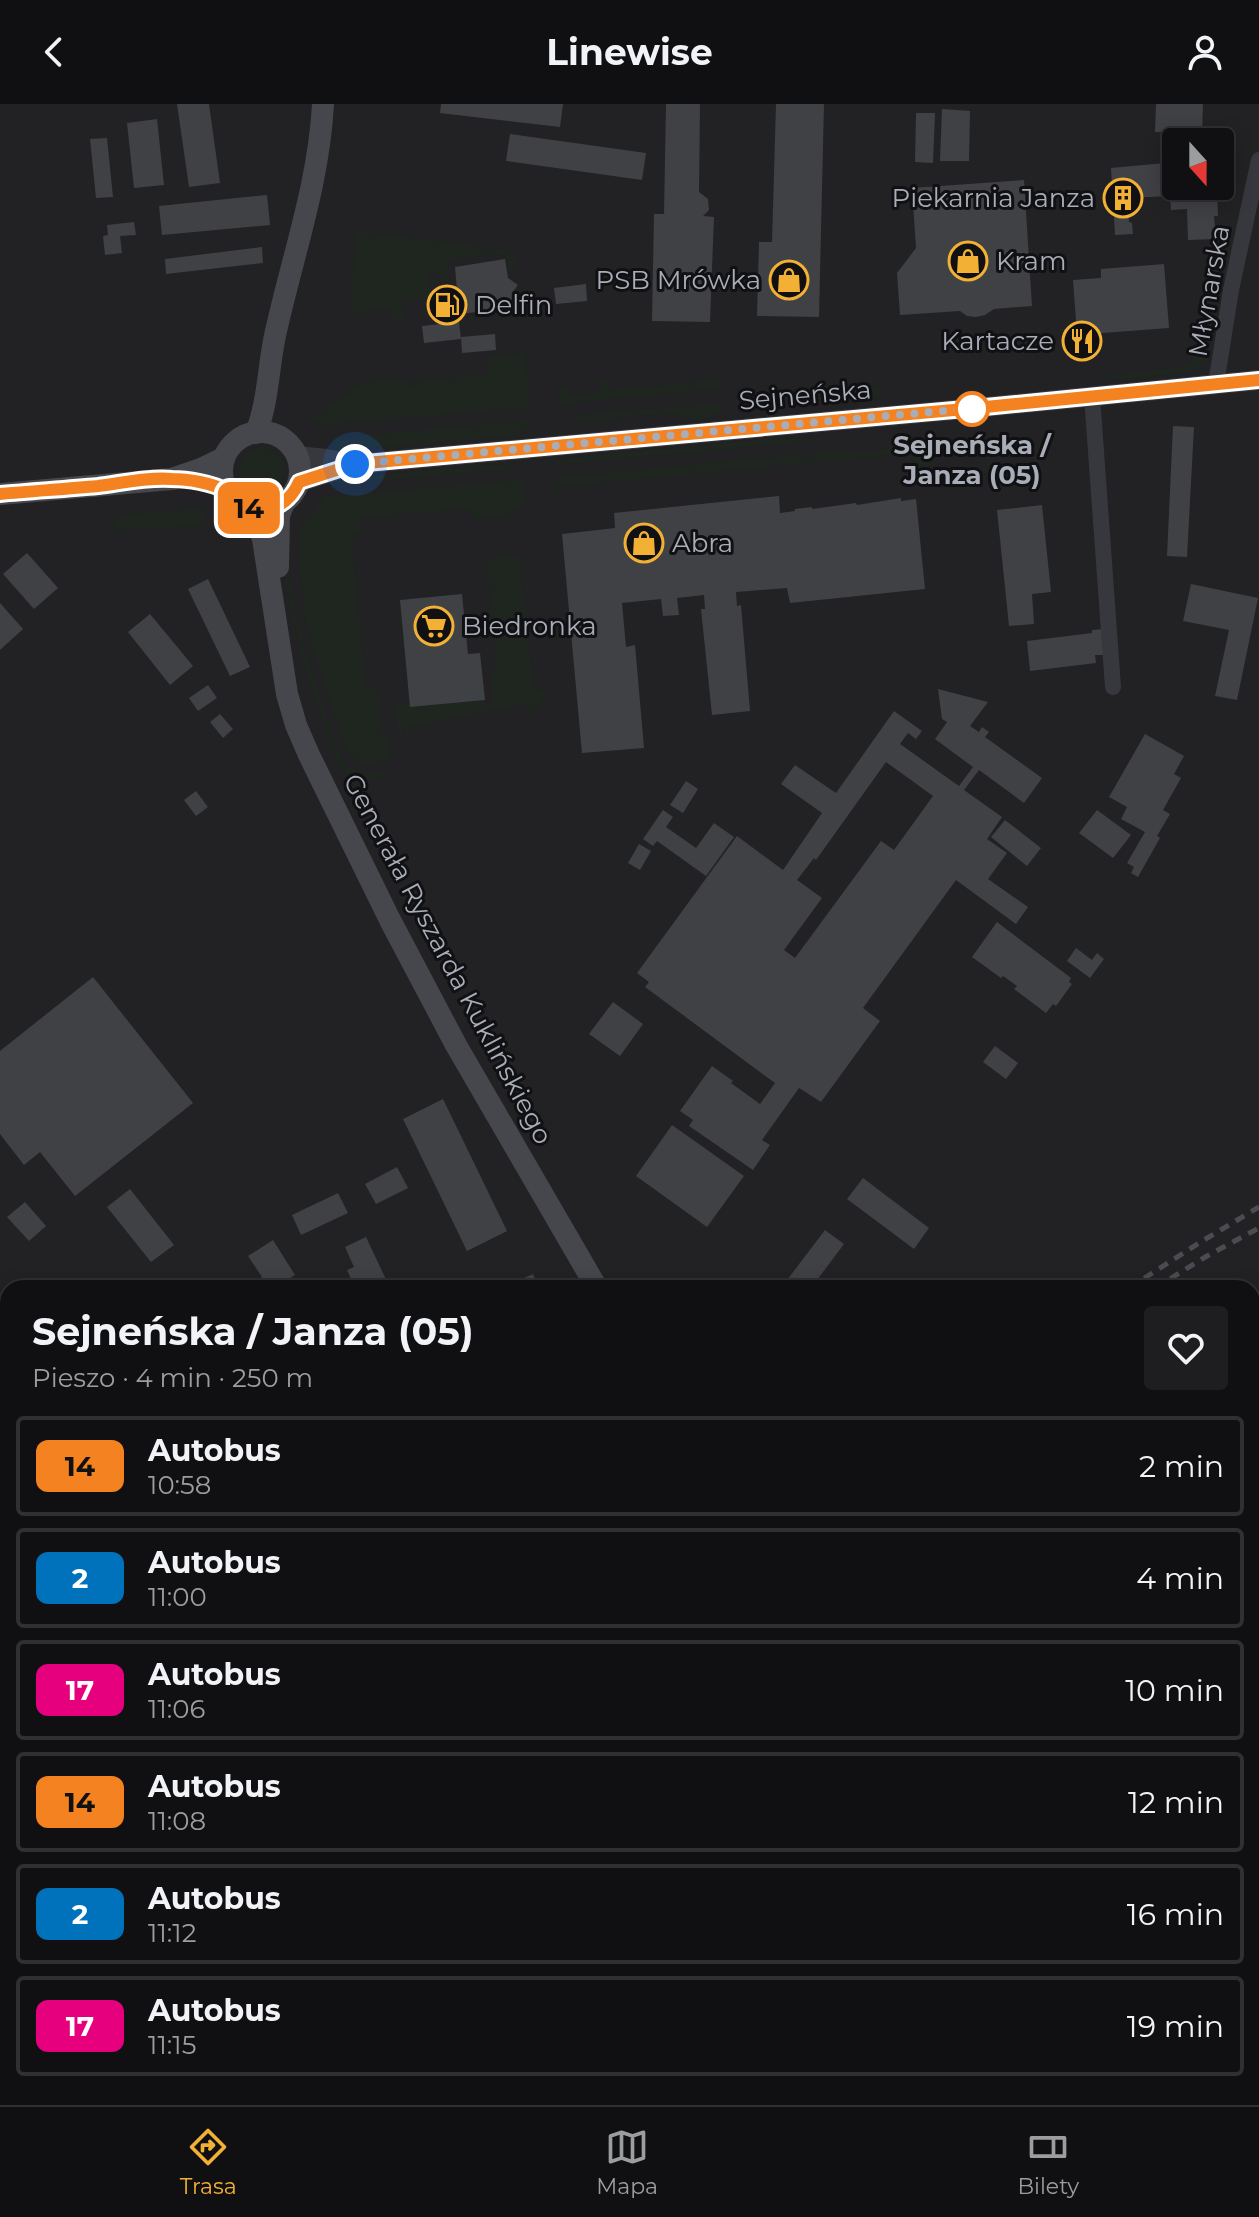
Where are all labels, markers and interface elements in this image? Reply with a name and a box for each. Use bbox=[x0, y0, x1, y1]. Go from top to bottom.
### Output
icon: back bbox=[32, 30, 76, 74]
text: Linewise bbox=[546, 30, 713, 74]
icon: person bbox=[1183, 30, 1227, 74]
north arrow bbox=[1162, 128, 1234, 200]
map controls bbox=[1162, 128, 1234, 200]
building icon: Piekarnia Janza bbox=[1102, 177, 1144, 219]
place label: Piekarnia Janza bbox=[891, 182, 1095, 214]
street label: Młynarska bbox=[1182, 223, 1236, 359]
shop icon: Kram bbox=[947, 240, 989, 282]
place label: Kram bbox=[996, 245, 1067, 277]
shop icon: PSB Mrówka bbox=[768, 259, 810, 301]
place label: PSB Mrówka bbox=[596, 264, 761, 296]
fuel station icon: Delfin bbox=[426, 284, 468, 326]
place label: Delfin bbox=[475, 289, 552, 321]
restaurant icon: Kartacze bbox=[1061, 320, 1103, 362]
place label: Kartacze bbox=[941, 325, 1054, 357]
street label: Sejneńska bbox=[737, 373, 873, 417]
marker: Sejneńska / Janza (05) bbox=[955, 392, 989, 426]
place label: Sejneńska / Janza (05) bbox=[893, 429, 1053, 491]
your location bbox=[335, 444, 375, 484]
line badge: 14 bbox=[213, 482, 285, 534]
text: 14 bbox=[234, 491, 264, 525]
shop icon: Abra bbox=[623, 522, 665, 564]
place label: Abra bbox=[672, 527, 733, 559]
supermarket icon: Biedronka bbox=[413, 605, 455, 647]
place label: Biedronka bbox=[462, 610, 597, 642]
street label: Generała Ryszarda Kuklińskiego bbox=[337, 768, 559, 1150]
button: heart bbox=[1144, 1306, 1228, 1390]
text: Sejneńska / Janza (05) bbox=[32, 1308, 474, 1355]
text: Pieszo · 4 min · 250 m bbox=[32, 1362, 313, 1394]
text: Autobus bbox=[148, 1432, 281, 1469]
text: 2 min bbox=[1139, 1448, 1224, 1485]
text: 14 bbox=[65, 1449, 95, 1483]
text: 10:58 bbox=[148, 1469, 211, 1501]
text: Autobus bbox=[148, 1544, 281, 1581]
text: 4 min bbox=[1136, 1560, 1224, 1597]
text: 2 bbox=[72, 1561, 88, 1595]
text: 11:00 bbox=[148, 1581, 207, 1613]
text: Autobus bbox=[148, 1656, 281, 1693]
text: 10 min bbox=[1125, 1672, 1224, 1709]
text: 17 bbox=[66, 1673, 94, 1707]
text: 11:06 bbox=[148, 1693, 205, 1725]
text: Autobus bbox=[148, 1768, 281, 1805]
text: 12 min bbox=[1128, 1784, 1224, 1821]
text: 14 bbox=[65, 1785, 95, 1819]
text: 11:08 bbox=[148, 1805, 206, 1837]
text: Autobus bbox=[148, 1880, 281, 1917]
text: 16 min bbox=[1127, 1896, 1224, 1933]
text: 2 bbox=[72, 1897, 88, 1931]
text: 11:12 bbox=[148, 1917, 196, 1949]
text: Autobus bbox=[148, 1992, 281, 2029]
text: 19 min bbox=[1127, 2008, 1224, 2045]
text: 17 bbox=[66, 2009, 94, 2043]
text: 11:15 bbox=[148, 2029, 196, 2061]
tab: Trasa bbox=[180, 2125, 237, 2200]
tab: Mapa bbox=[596, 2125, 658, 2200]
tab: Bilety bbox=[1017, 2125, 1079, 2200]

